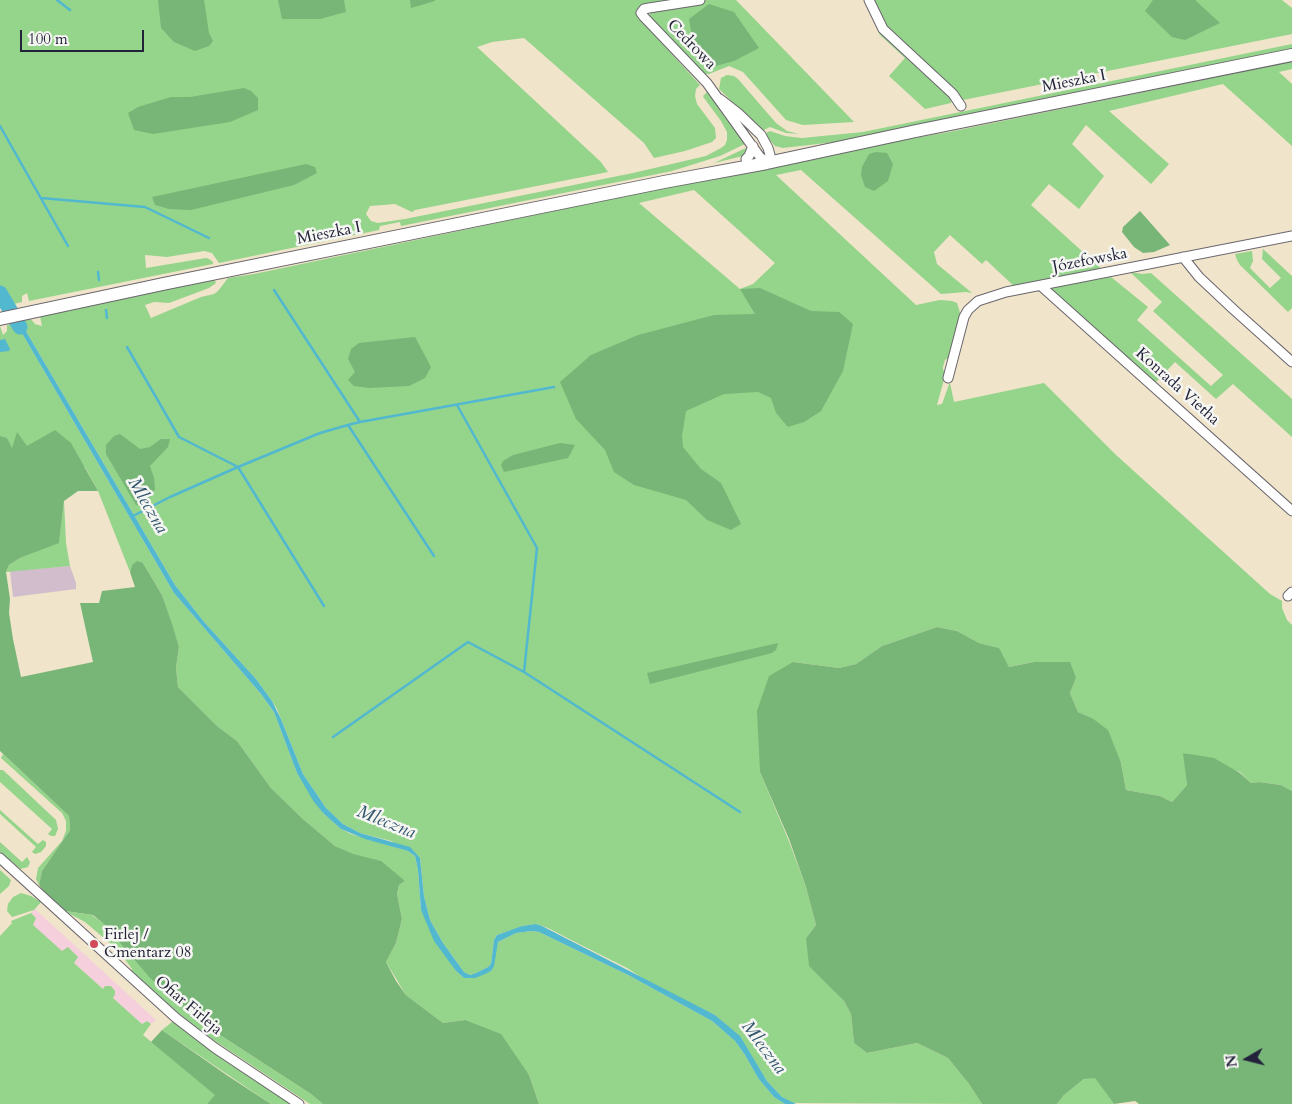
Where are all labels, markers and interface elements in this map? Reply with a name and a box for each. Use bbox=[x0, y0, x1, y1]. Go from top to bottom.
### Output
street label: Cedrowa bbox=[662, 16, 720, 74]
scale bar bbox=[22, 20, 146, 52]
text: 100 m bbox=[28, 29, 68, 49]
street label: Mieszka I bbox=[1040, 66, 1108, 98]
street label: Mieszka I bbox=[295, 218, 363, 250]
street label: Józefowska bbox=[1051, 244, 1129, 278]
street label: Konrada Vietha bbox=[1131, 344, 1223, 430]
water label: Mleczna bbox=[122, 474, 172, 538]
water label: Mleczna bbox=[354, 802, 418, 844]
place label: Firlej / Cmentarz 08 bbox=[104, 925, 192, 963]
marker: Firlej / Cmentarz 08 bbox=[88, 938, 100, 950]
street label: Ofiar Firleja bbox=[150, 972, 226, 1040]
water label: Mleczna bbox=[736, 1017, 790, 1079]
north arrow bbox=[1222, 1034, 1272, 1084]
text: N bbox=[1221, 1054, 1242, 1068]

